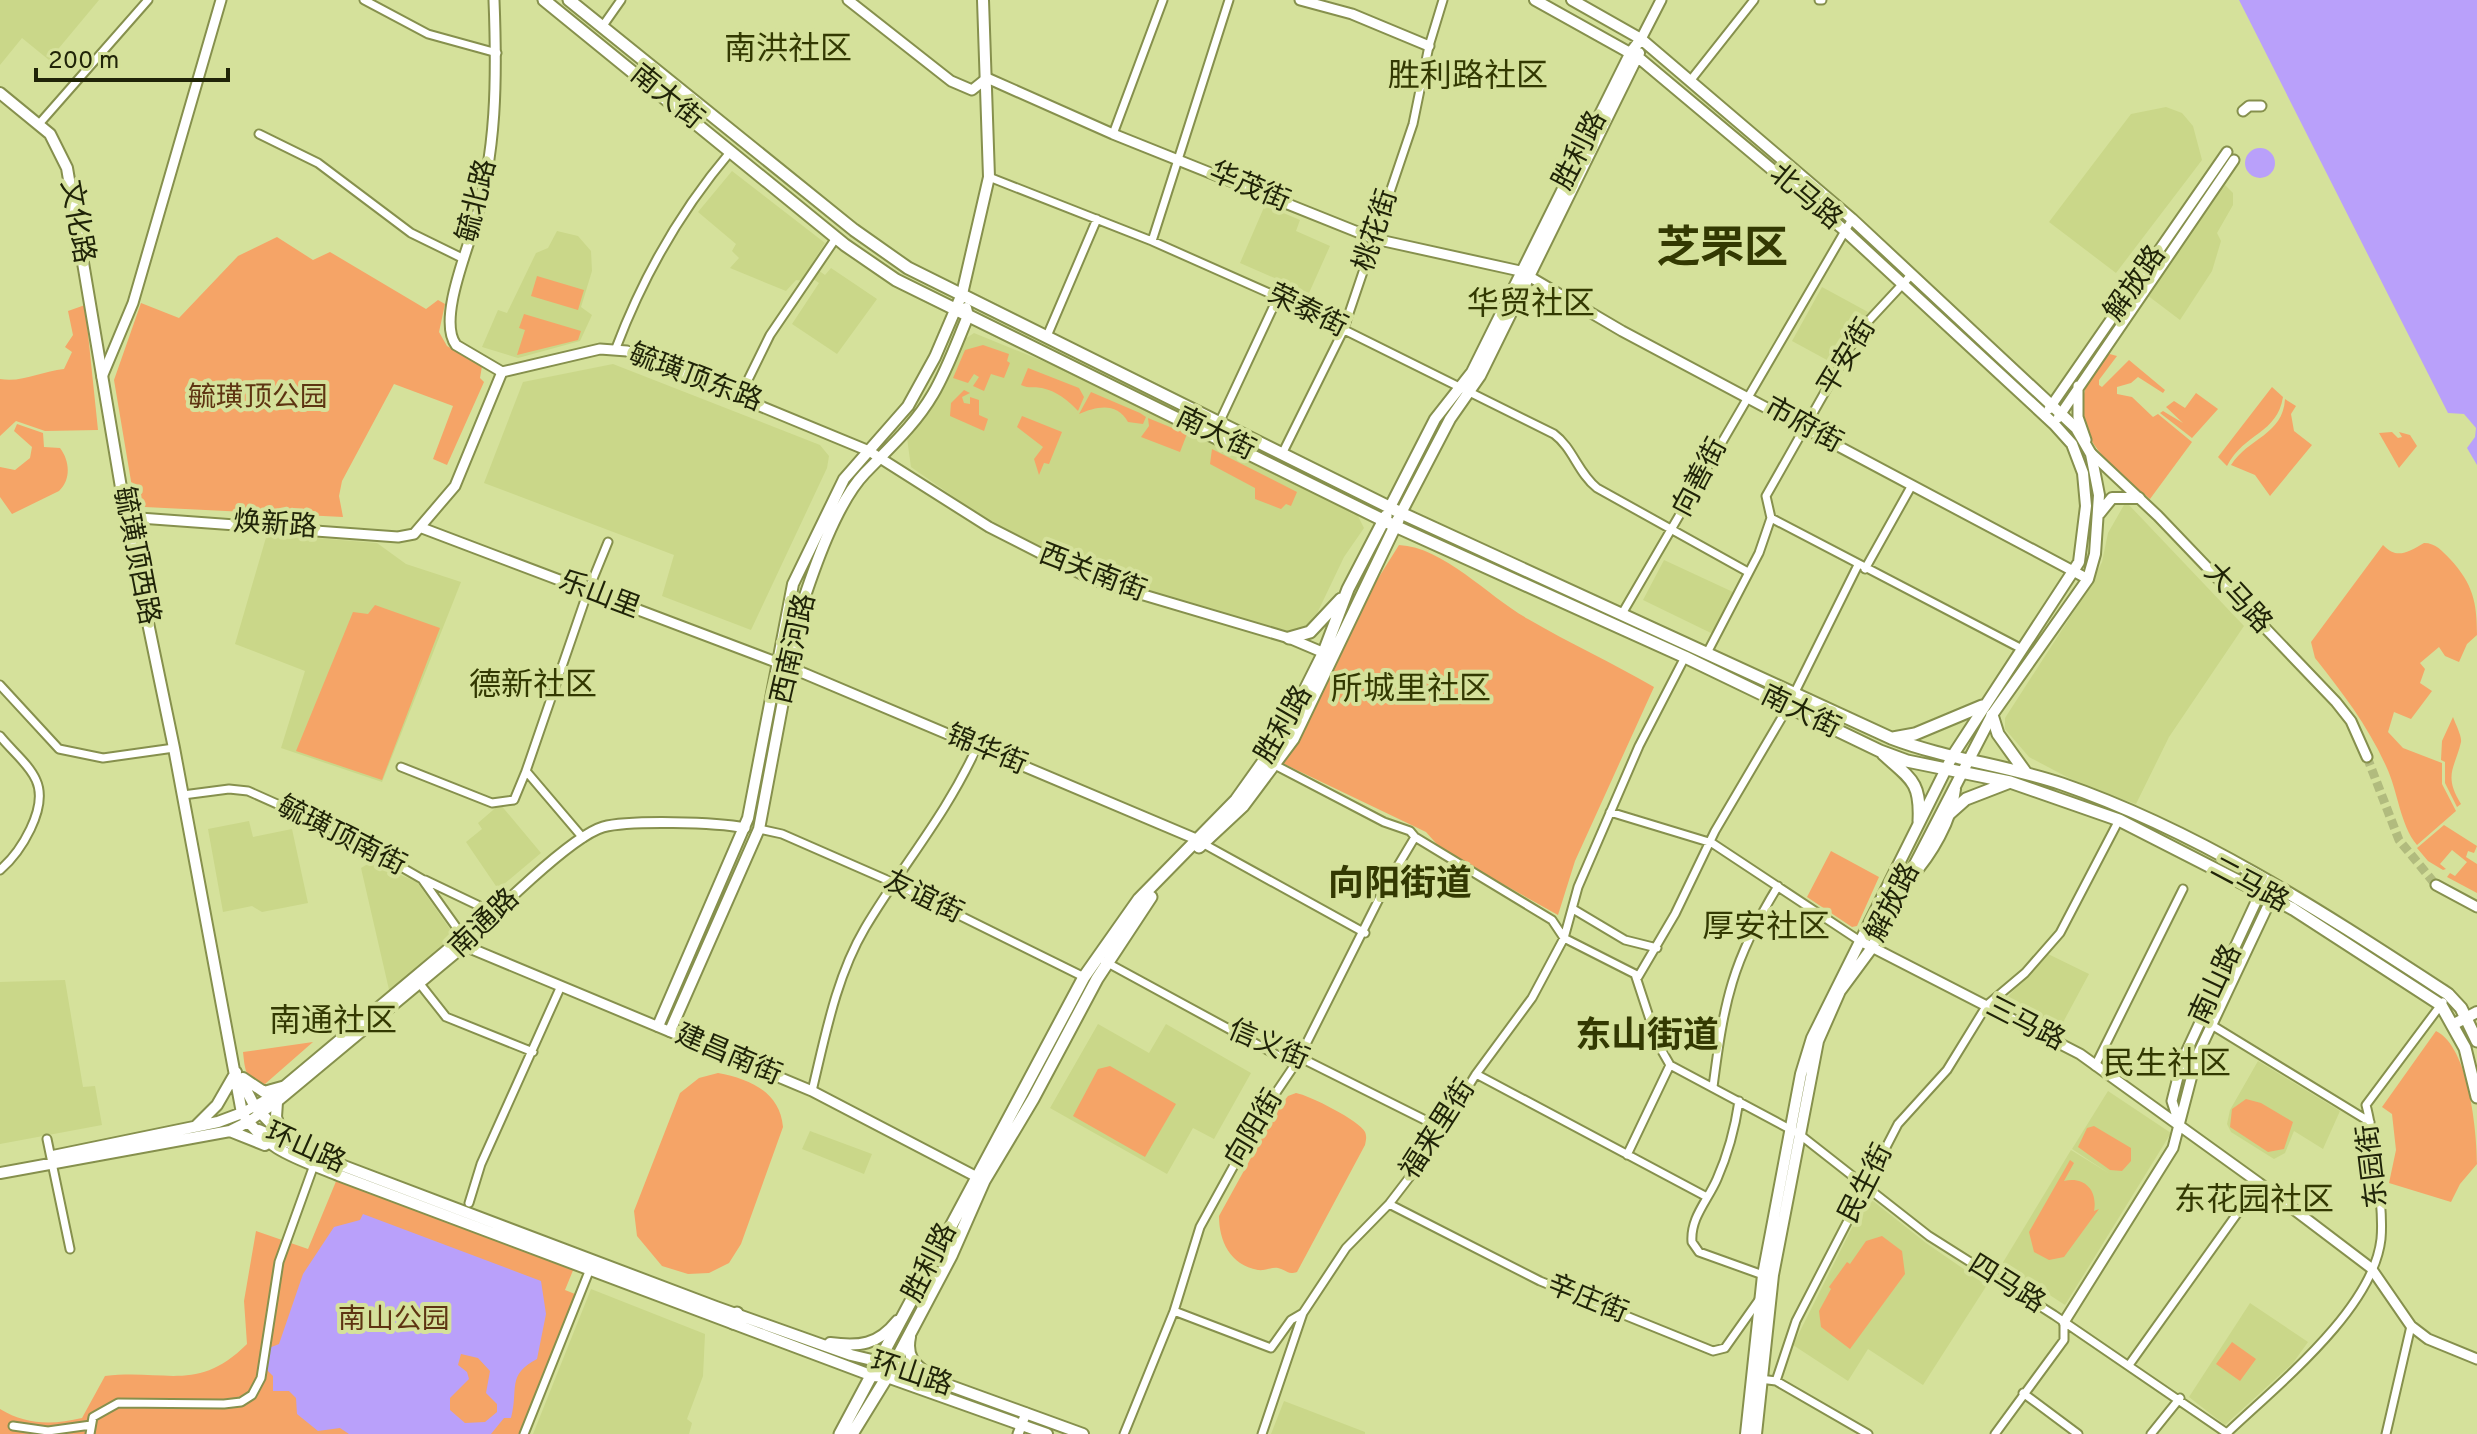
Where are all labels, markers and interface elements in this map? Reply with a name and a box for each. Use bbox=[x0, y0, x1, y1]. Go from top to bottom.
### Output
district label: 南洪社区 bbox=[724, 31, 852, 71]
scale bar bbox=[36, 32, 228, 82]
text: 200 m bbox=[48, 47, 119, 77]
street label: 南大街 bbox=[622, 58, 710, 138]
district label: 胜利路社区 bbox=[1388, 58, 1548, 98]
street label: 胜利路 bbox=[1546, 105, 1616, 197]
street label: 华茂街 bbox=[1203, 155, 1295, 221]
street label: 毓北路 bbox=[450, 156, 506, 246]
street label: 北马路 bbox=[1761, 157, 1849, 239]
street label: 文化路 bbox=[51, 178, 101, 266]
street label: 桃花街 bbox=[1347, 185, 1407, 277]
district label: 芝罘区 bbox=[1656, 223, 1788, 279]
street label: 解放路 bbox=[2097, 239, 2175, 329]
street label: 荣泰街 bbox=[1261, 277, 1353, 347]
district label: 华贸社区 bbox=[1467, 286, 1595, 326]
street label: 平安街 bbox=[1811, 313, 1885, 403]
street label: 毓璜顶东路 bbox=[623, 337, 767, 421]
park label: 毓璜顶公园 bbox=[188, 381, 328, 417]
street label: 市府街 bbox=[1758, 390, 1848, 462]
street label: 南大街 bbox=[1169, 400, 1261, 470]
street label: 向善街 bbox=[1665, 432, 1737, 524]
street label: 毓璜顶西路 bbox=[104, 484, 166, 628]
street label: 焕新路 bbox=[232, 505, 318, 547]
street label: 西关南街 bbox=[1033, 537, 1151, 611]
street label: 大马路 bbox=[2195, 556, 2279, 642]
street label: 乐山里 bbox=[553, 564, 645, 628]
street label: 西南河路 bbox=[765, 590, 825, 708]
district label: 德新社区 bbox=[469, 667, 597, 707]
district label: 所城里社区 bbox=[1331, 671, 1491, 711]
street label: 南大街 bbox=[1754, 678, 1846, 748]
street label: 胜利路 bbox=[1248, 680, 1322, 770]
street label: 锦华街 bbox=[940, 718, 1032, 784]
street label: 毓璜顶南街 bbox=[270, 789, 412, 885]
street label: 二马路 bbox=[2203, 850, 2295, 922]
street label: 解放路 bbox=[1859, 857, 1929, 949]
street label: 友谊街 bbox=[877, 863, 969, 933]
district label: 向阳街道 bbox=[1328, 863, 1472, 909]
street label: 南通路 bbox=[442, 882, 528, 966]
district label: 厚安社区 bbox=[1702, 909, 1830, 949]
street label: 南山路 bbox=[2183, 939, 2251, 1031]
street label: 三马路 bbox=[1979, 990, 2071, 1060]
district label: 南通社区 bbox=[269, 1003, 397, 1043]
street label: 信义街 bbox=[1222, 1013, 1314, 1079]
district label: 东山街道 bbox=[1575, 1015, 1719, 1061]
street label: 建昌南街 bbox=[669, 1018, 787, 1094]
district label: 民生社区 bbox=[2103, 1046, 2231, 1086]
street label: 福来里街 bbox=[1393, 1073, 1485, 1187]
street label: 向阳街 bbox=[1218, 1084, 1292, 1174]
street label: 环山路 bbox=[259, 1115, 351, 1183]
street label: 东园街 bbox=[2351, 1122, 2397, 1210]
street label: 民生街 bbox=[1832, 1138, 1902, 1230]
district label: 东花园社区 bbox=[2174, 1182, 2334, 1222]
street label: 胜利路 bbox=[896, 1217, 966, 1309]
street label: 四马路 bbox=[1961, 1247, 2051, 1323]
street label: 辛庄街 bbox=[1541, 1268, 1633, 1332]
park label: 南山公园 bbox=[338, 1303, 450, 1339]
street label: 环山路 bbox=[865, 1345, 957, 1405]

